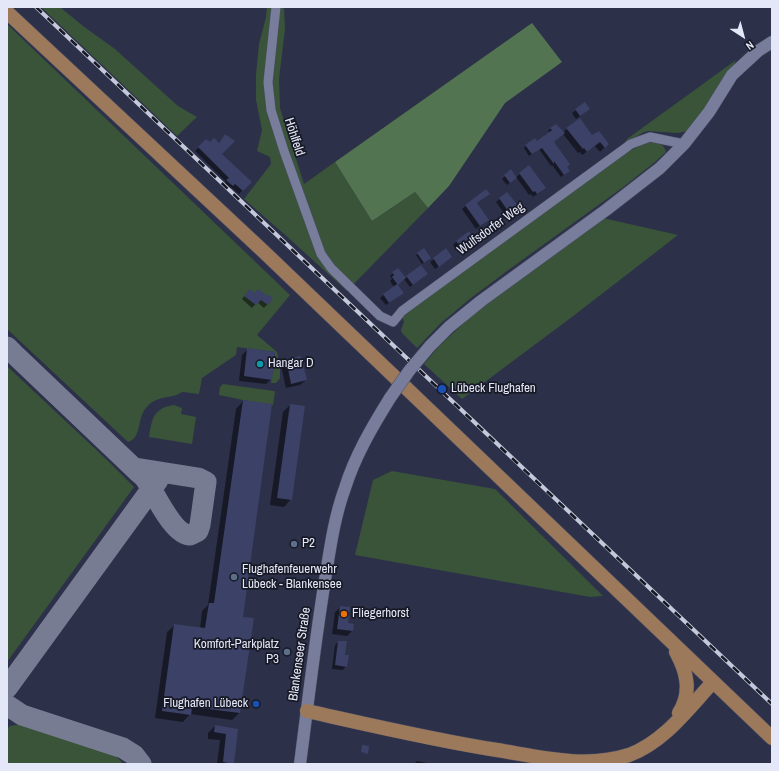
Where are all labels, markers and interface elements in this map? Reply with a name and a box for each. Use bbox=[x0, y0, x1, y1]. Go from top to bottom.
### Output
north arrow bbox=[723, 16, 763, 56]
text: N bbox=[743, 38, 757, 53]
street label: Höhlfeld bbox=[281, 116, 307, 158]
street label: Wulfsdorfer Weg bbox=[454, 199, 528, 259]
place label: Hangar D bbox=[268, 356, 314, 372]
marker: Hangar D bbox=[255, 359, 265, 369]
place label: Lübeck Flughafen bbox=[451, 381, 536, 397]
marker: Lübeck Flughafen bbox=[436, 383, 448, 395]
place label: P2 bbox=[302, 536, 315, 552]
marker: P2 bbox=[289, 539, 299, 549]
place label: Flughafenfeuerwehr Lübeck - Blankensee bbox=[242, 562, 342, 593]
marker: Flughafenfeuerwehr Lübeck - Blankensee bbox=[229, 572, 239, 582]
street label: Blankenseer Straße bbox=[286, 606, 314, 702]
place label: Fliegerhorst bbox=[352, 606, 409, 622]
marker: Fliegerhorst bbox=[339, 609, 349, 619]
place label: Komfort-Parkplatz P3 bbox=[194, 637, 279, 668]
marker: Komfort-Parkplatz P3 bbox=[282, 647, 292, 657]
place label: Flughafen Lübeck bbox=[163, 696, 248, 712]
marker: Flughafen Lübeck bbox=[251, 699, 261, 709]

